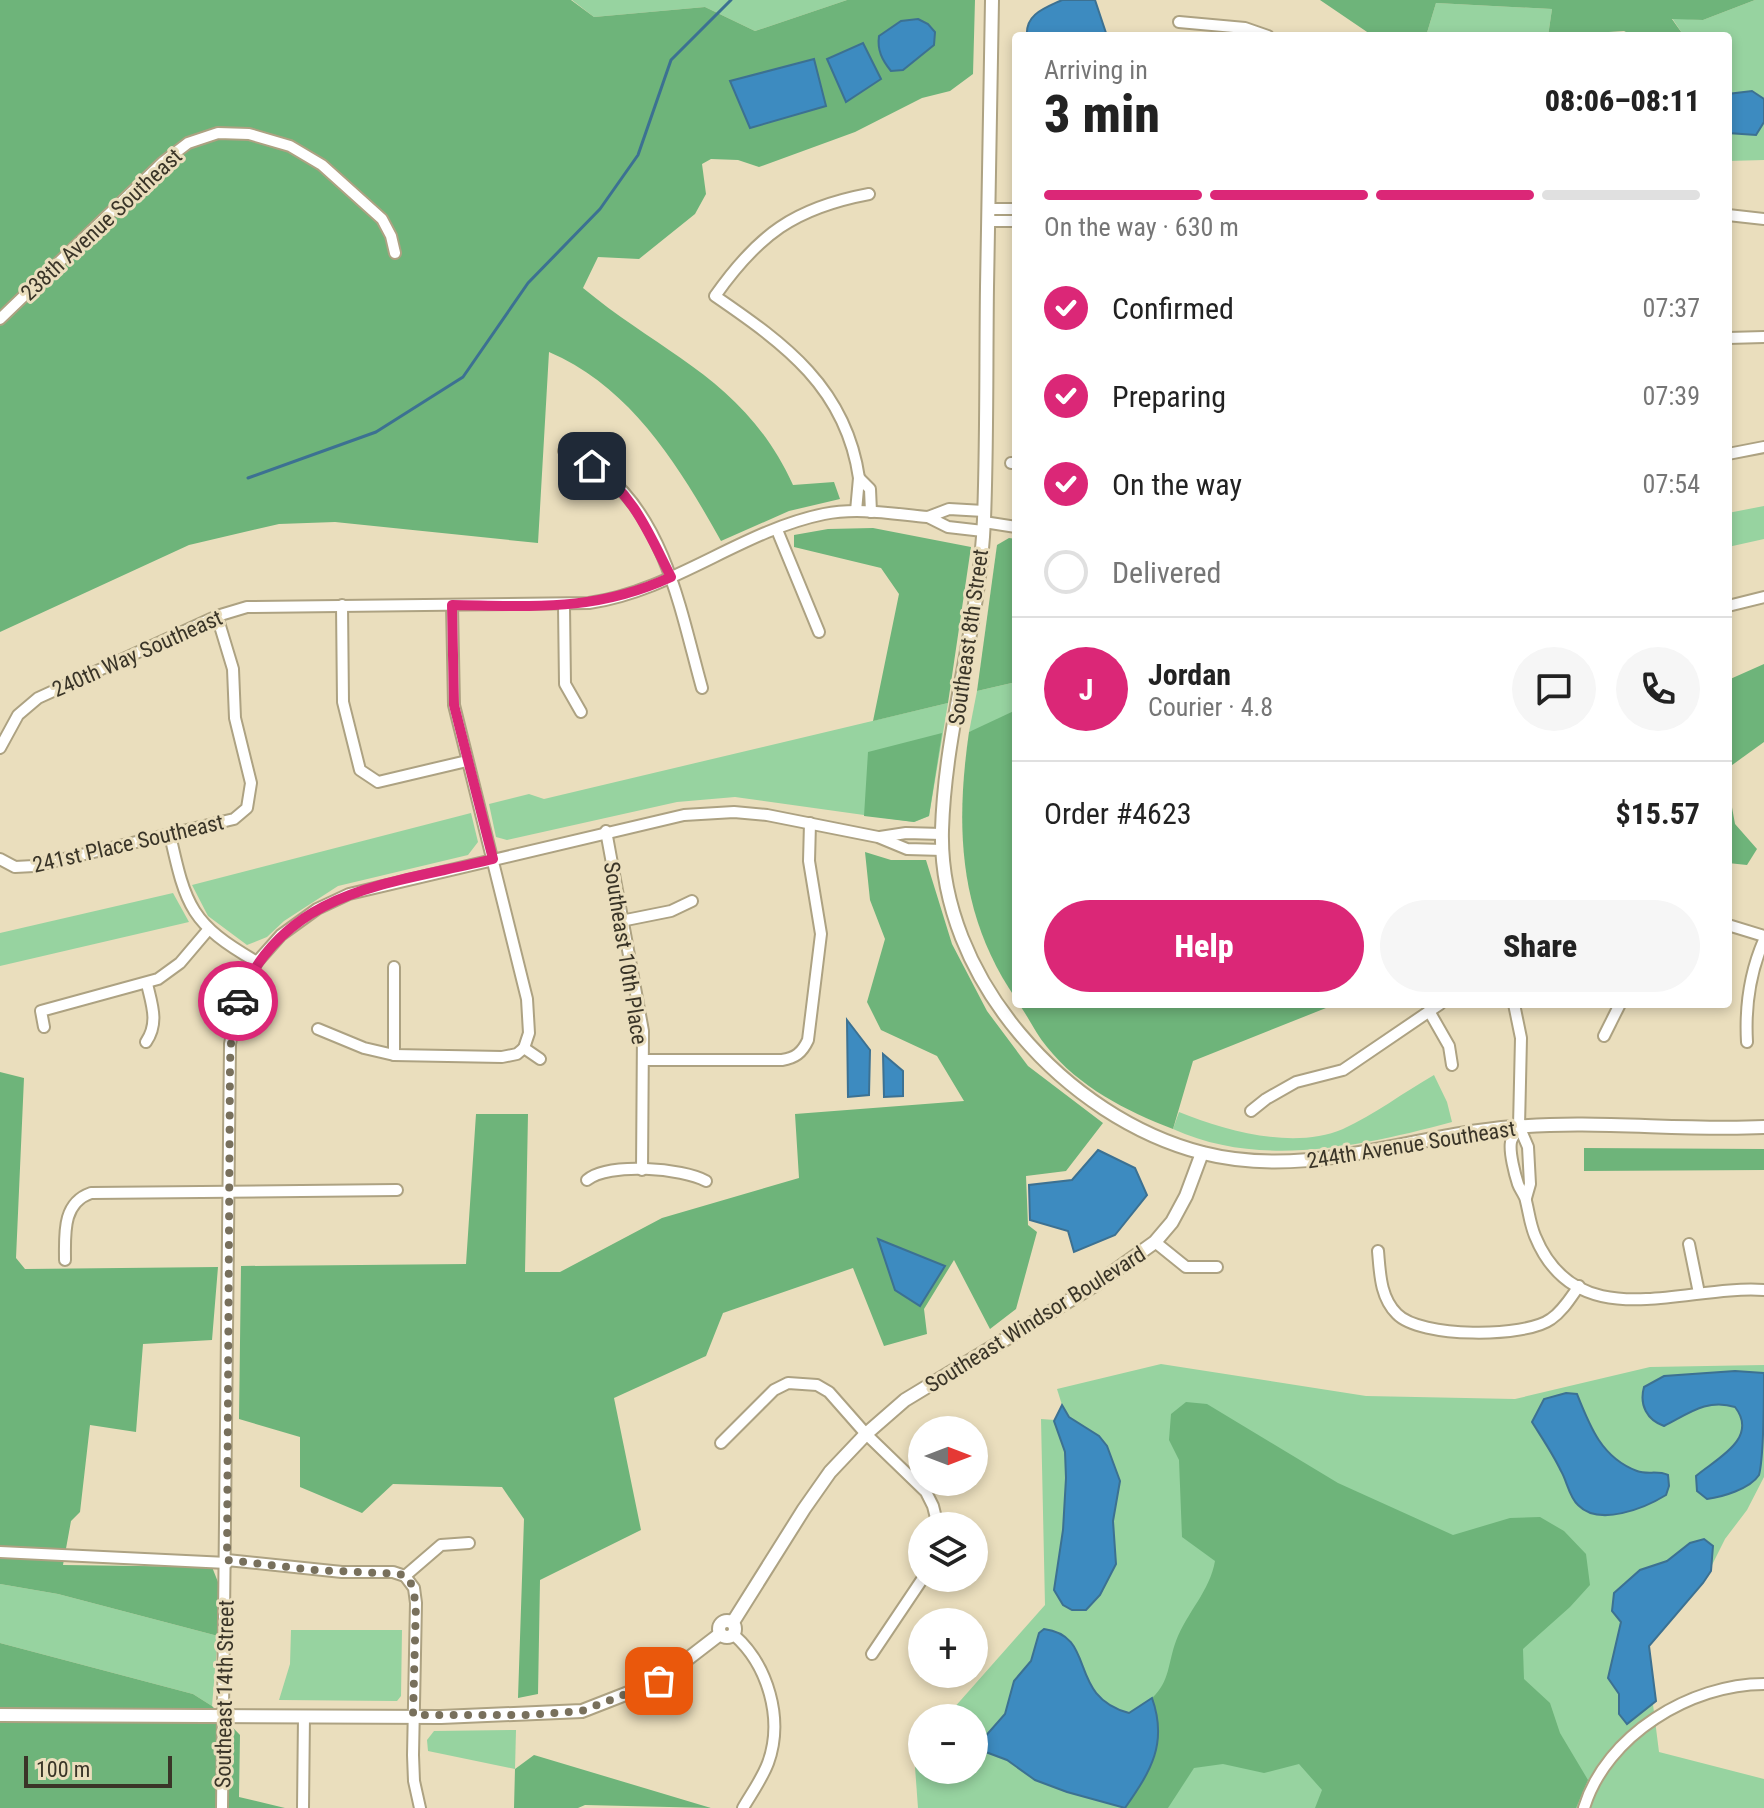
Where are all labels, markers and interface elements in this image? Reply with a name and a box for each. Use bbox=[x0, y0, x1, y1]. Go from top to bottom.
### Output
text: Arriving in bbox=[1044, 55, 1148, 85]
text: 08:06–08:11 bbox=[1545, 83, 1700, 118]
text: 3 min bbox=[1044, 84, 1160, 145]
street label: 238th Avenue Southeast bbox=[16, 143, 187, 305]
text: On the way · 630 m bbox=[1044, 212, 1239, 242]
icon: check bbox=[1044, 286, 1088, 330]
text: Confirmed bbox=[1112, 291, 1234, 326]
text: 07:37 bbox=[1643, 293, 1700, 323]
icon: check bbox=[1044, 374, 1088, 418]
text: Preparing bbox=[1112, 379, 1226, 414]
text: 07:39 bbox=[1643, 381, 1700, 411]
pin bbox=[558, 432, 626, 500]
icon: home bbox=[570, 444, 614, 488]
icon: check bbox=[1044, 462, 1088, 506]
text: On the way bbox=[1112, 467, 1242, 502]
text: 07:54 bbox=[1643, 469, 1700, 499]
street label: Southeast 8th Street bbox=[944, 548, 993, 727]
text: Delivered bbox=[1112, 555, 1221, 590]
street label: 240th Way Southeast bbox=[48, 605, 226, 702]
button: chat bbox=[1512, 647, 1596, 731]
button: phone bbox=[1616, 647, 1700, 731]
text: Jordan bbox=[1148, 657, 1231, 692]
text: J bbox=[1079, 672, 1093, 707]
text: Courier · 4.8 bbox=[1148, 692, 1273, 722]
text: Order #4623 bbox=[1044, 796, 1192, 831]
text: $15.57 bbox=[1615, 796, 1700, 831]
street label: 241st Place Southeast bbox=[30, 809, 226, 878]
street label: Southeast 10th Place bbox=[599, 860, 652, 1046]
button: Help bbox=[1044, 900, 1364, 992]
button: Share bbox=[1380, 900, 1700, 992]
courier bbox=[198, 961, 278, 1041]
icon: car bbox=[216, 979, 260, 1023]
street label: 244th Avenue Southeast bbox=[1305, 1116, 1517, 1173]
street label: Southeast Windsor Boulevard bbox=[921, 1241, 1150, 1398]
north arrow bbox=[908, 1416, 988, 1496]
map controls bbox=[908, 1416, 988, 1784]
button: layers bbox=[908, 1512, 988, 1592]
street label: Southeast 14th Street bbox=[210, 1600, 239, 1788]
button: + bbox=[908, 1608, 988, 1688]
pin bbox=[625, 1647, 693, 1715]
icon: bag bbox=[637, 1659, 681, 1703]
button: − bbox=[908, 1704, 988, 1784]
scale bar bbox=[24, 1752, 172, 1788]
text: 100 m bbox=[36, 1757, 90, 1782]

